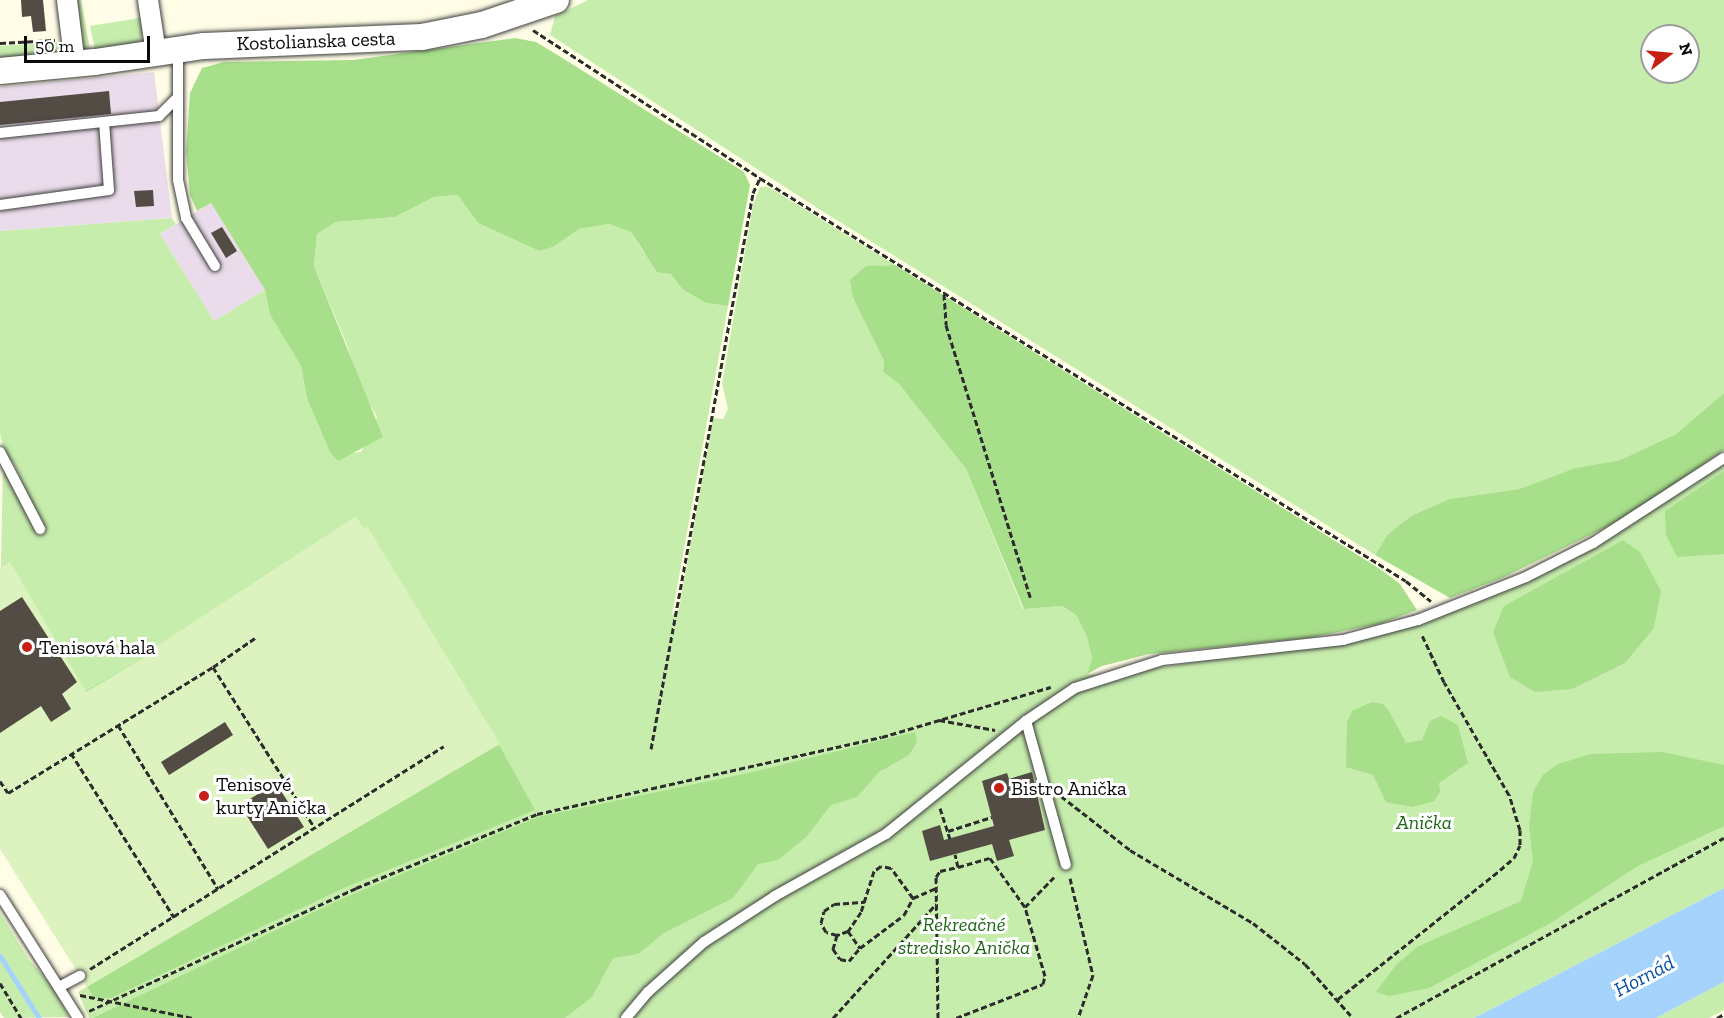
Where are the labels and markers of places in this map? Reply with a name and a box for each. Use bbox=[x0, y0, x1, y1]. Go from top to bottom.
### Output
place label: Tenisová hala bbox=[39, 635, 155, 659]
marker: Tenisová hala bbox=[20, 640, 34, 654]
place label: Tenisové kurty Anička bbox=[216, 772, 328, 819]
place label: Bistro Anička bbox=[1011, 776, 1127, 800]
marker: Bistro Anička bbox=[992, 781, 1006, 795]
marker: Tenisové kurty Anička bbox=[197, 789, 211, 803]

